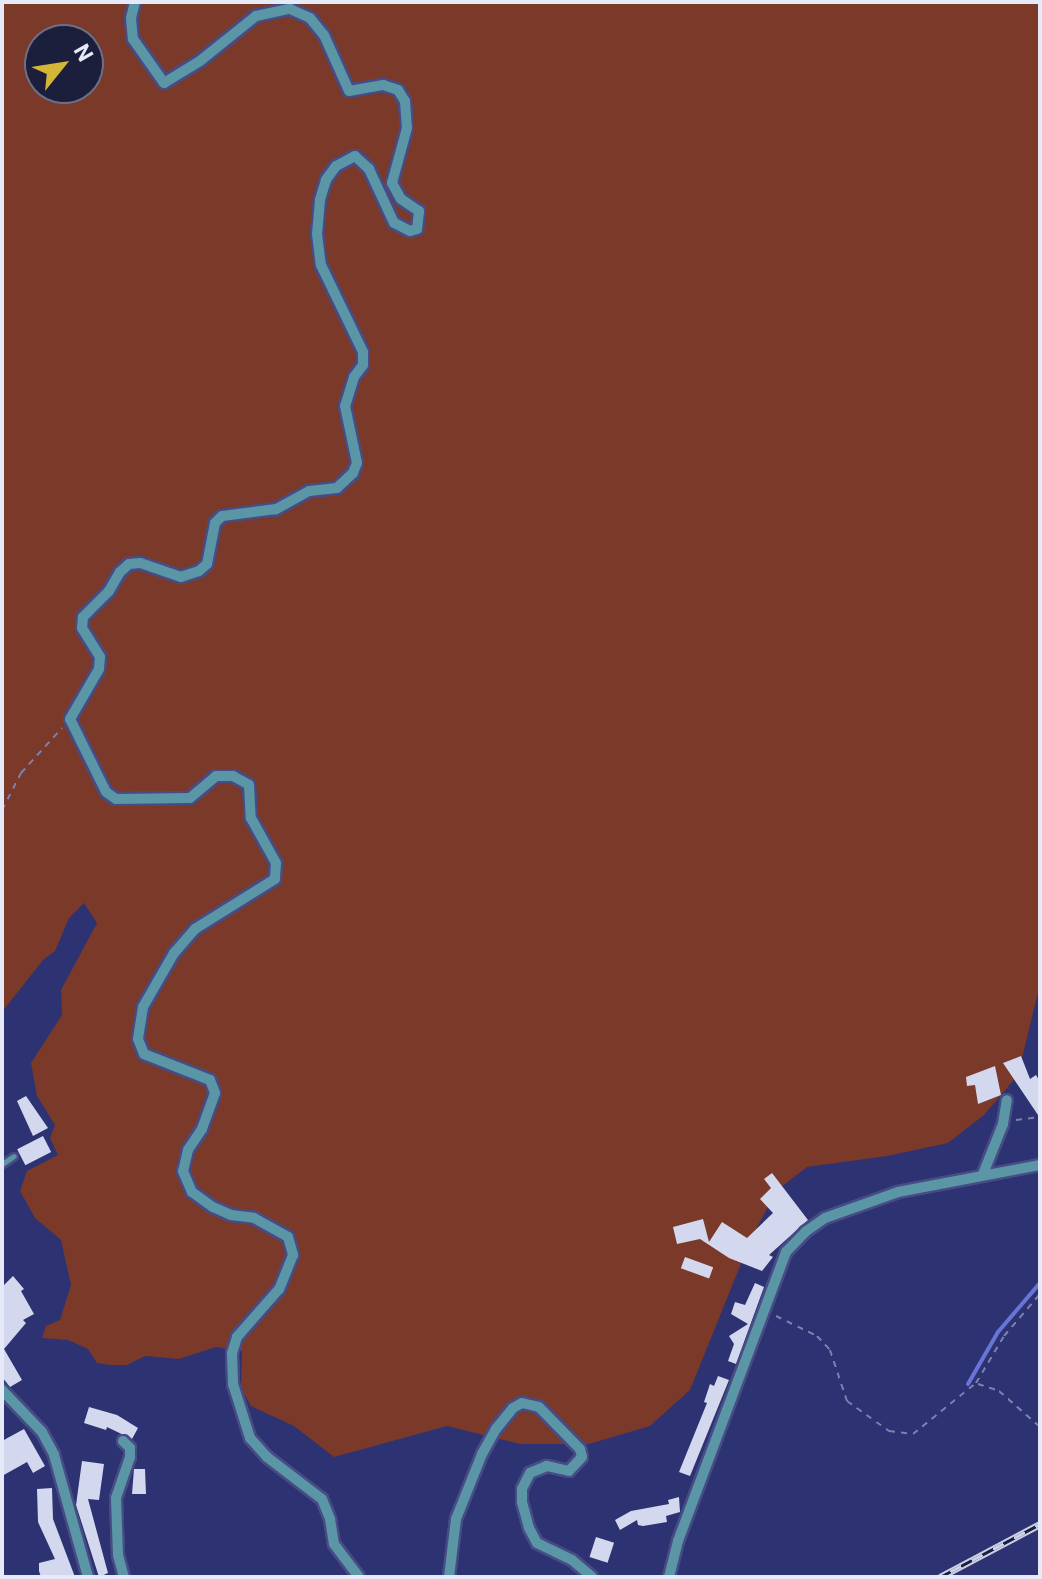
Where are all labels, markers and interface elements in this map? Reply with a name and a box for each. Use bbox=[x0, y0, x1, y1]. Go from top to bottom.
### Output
north arrow bbox=[24, 24, 104, 104]
text: N bbox=[69, 40, 98, 66]

